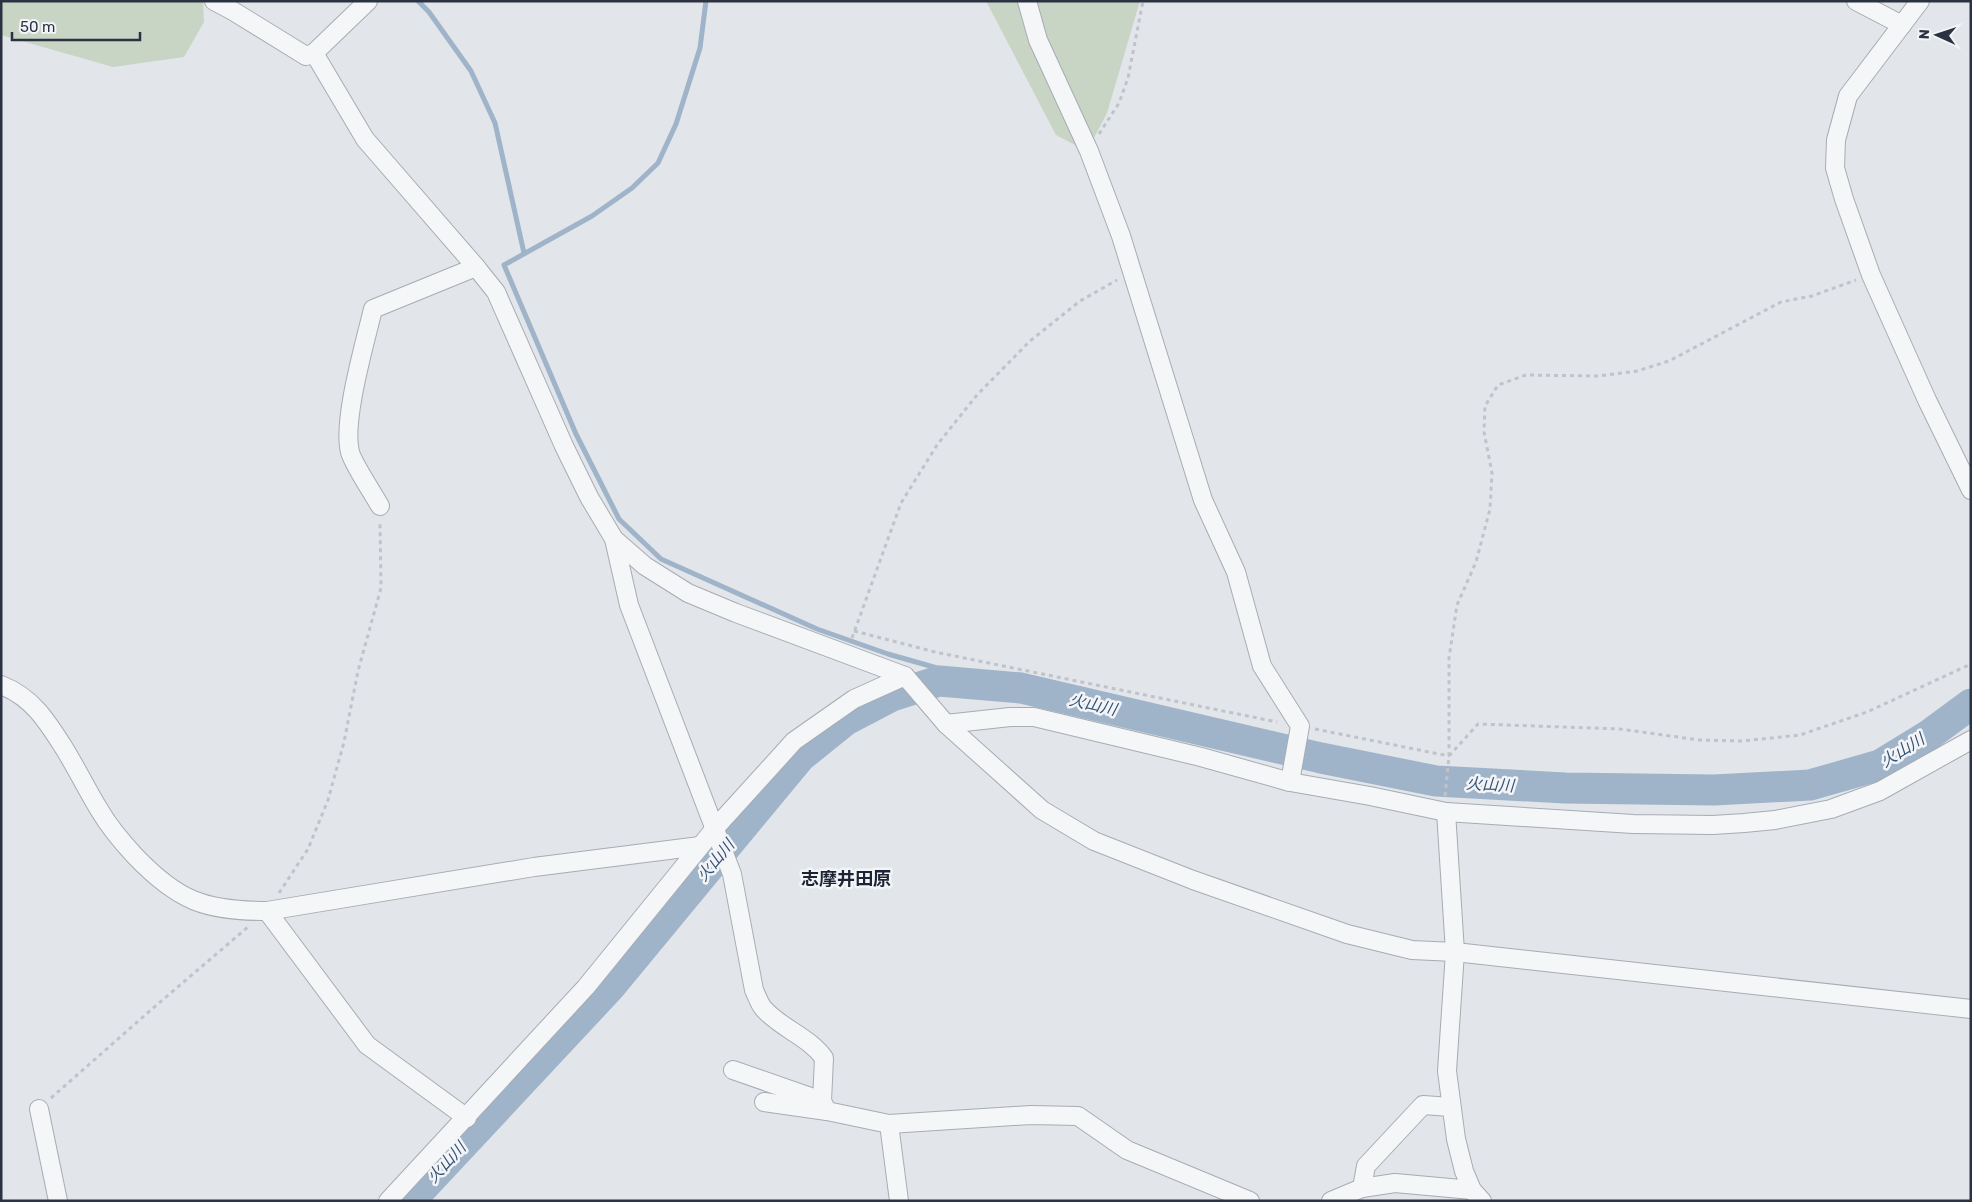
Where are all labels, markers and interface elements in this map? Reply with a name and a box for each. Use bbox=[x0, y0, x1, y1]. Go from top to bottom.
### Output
scale bar bbox=[12, 10, 140, 42]
north arrow bbox=[1912, 10, 1962, 60]
text: 50 m bbox=[20, 18, 55, 36]
text: N bbox=[1916, 29, 1933, 40]
water label: 火山川 bbox=[1067, 690, 1120, 720]
water label: 火山川 bbox=[1877, 729, 1929, 771]
water label: 火山川 bbox=[1466, 774, 1516, 795]
water label: 火山川 bbox=[693, 834, 739, 885]
district label: 志摩井田原 bbox=[801, 868, 891, 890]
water label: 火山川 bbox=[423, 1137, 471, 1186]

